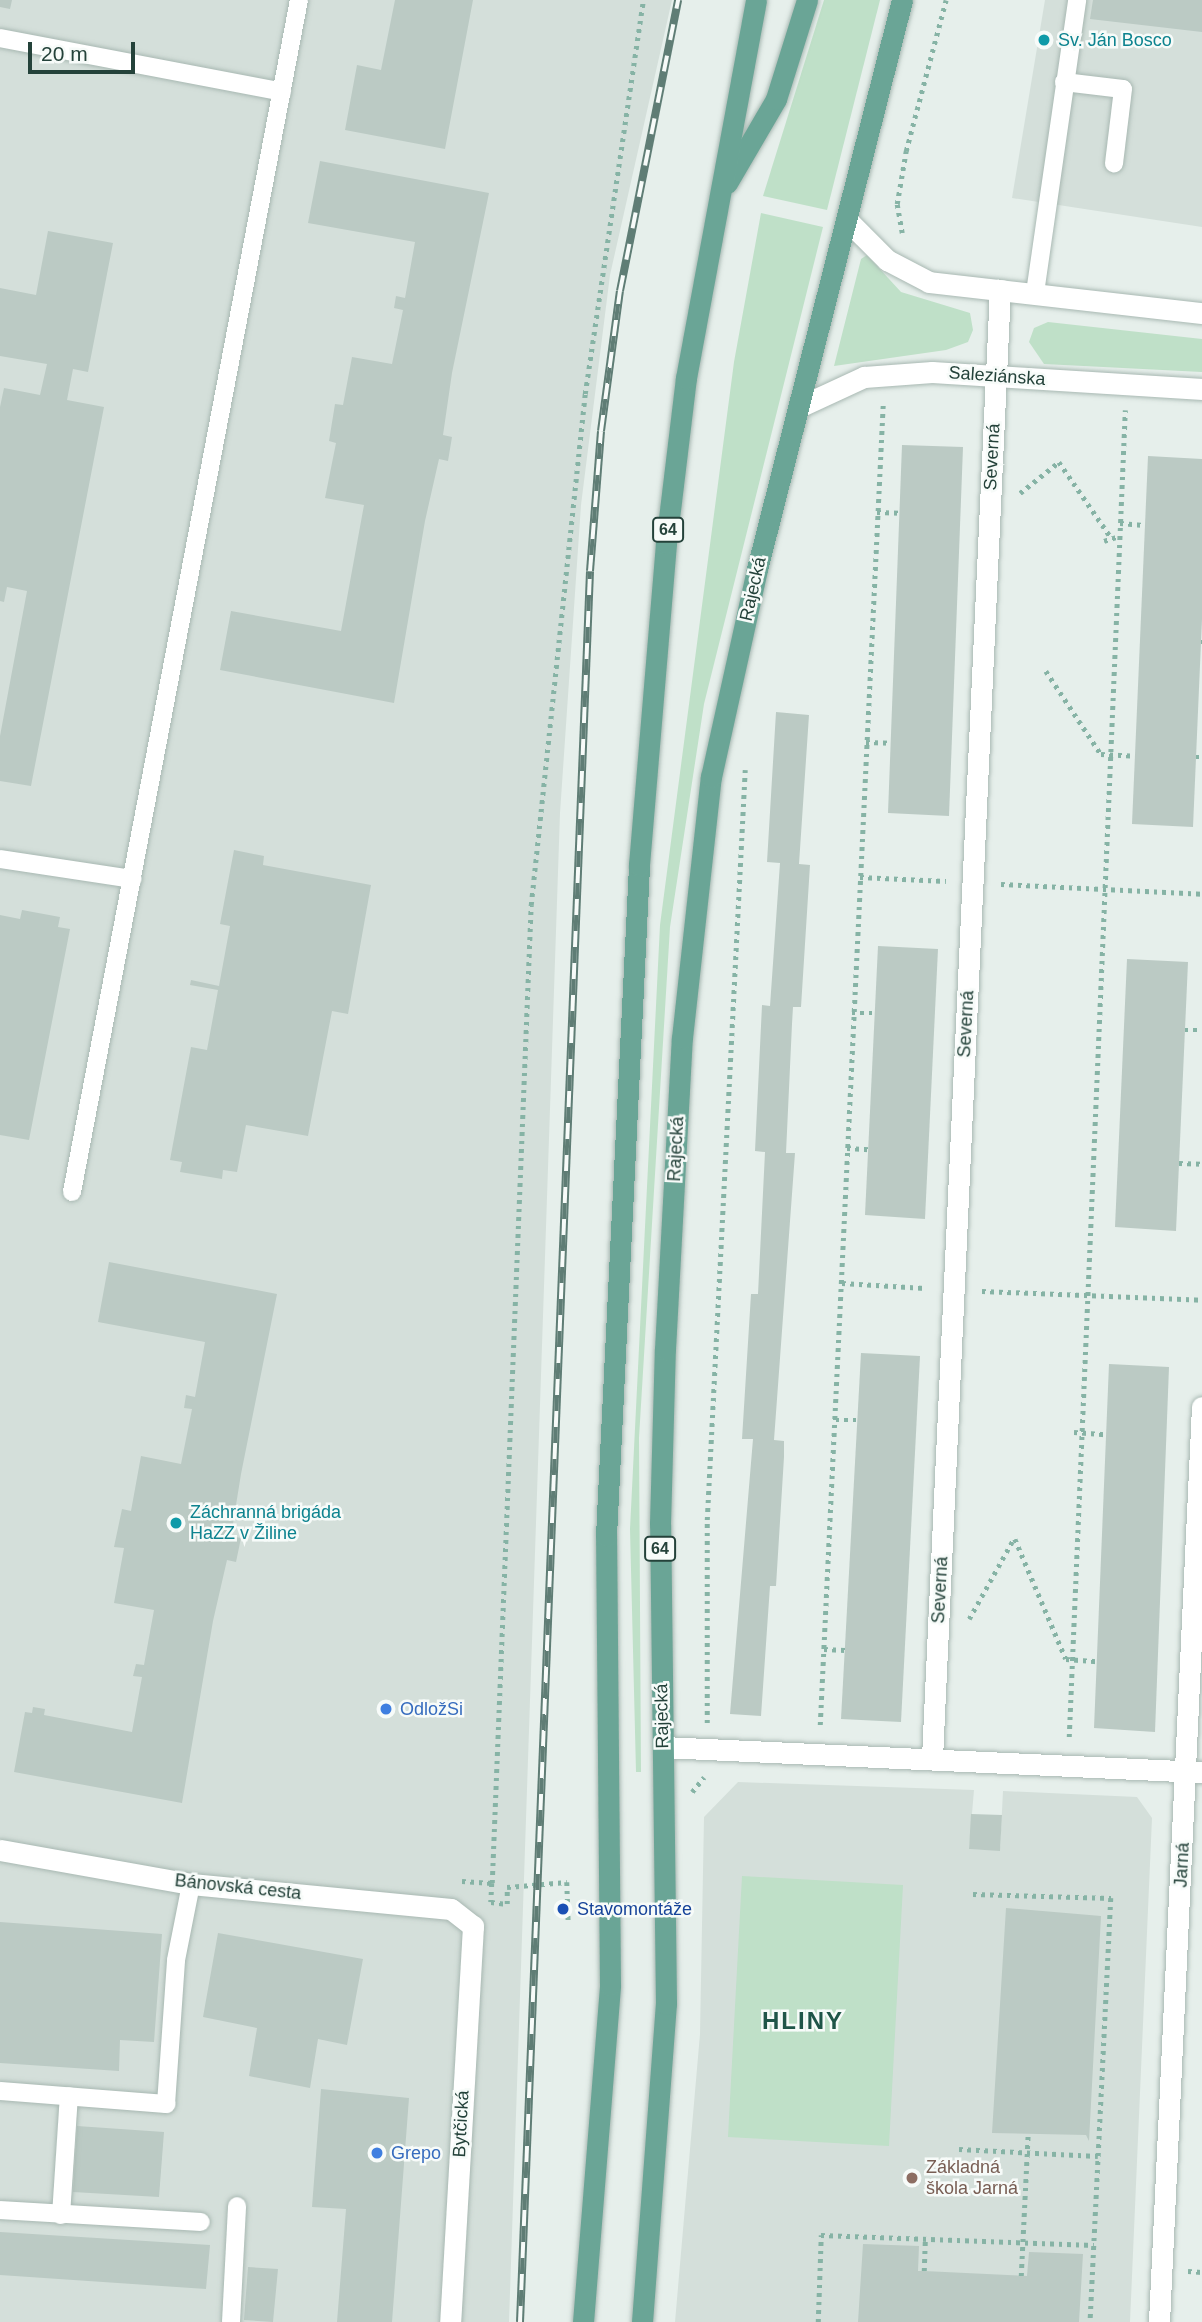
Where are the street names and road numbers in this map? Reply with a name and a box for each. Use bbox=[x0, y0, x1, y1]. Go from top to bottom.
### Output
street label: Saleziánska bbox=[948, 362, 1046, 390]
street label: Severná bbox=[979, 423, 1005, 491]
road number: 64 bbox=[650, 517, 686, 542]
street label: Rajecká bbox=[735, 555, 771, 623]
street label: Severná bbox=[953, 990, 979, 1058]
street label: Rajecká bbox=[664, 1116, 688, 1182]
road number: 64 bbox=[642, 1536, 678, 1562]
street label: Severná bbox=[927, 1556, 953, 1624]
street label: Rajecká bbox=[651, 1683, 673, 1749]
street label: Jarná bbox=[1170, 1842, 1194, 1888]
street label: Bánovská cesta bbox=[174, 1870, 302, 1904]
street label: Bytčická bbox=[448, 2090, 474, 2158]

